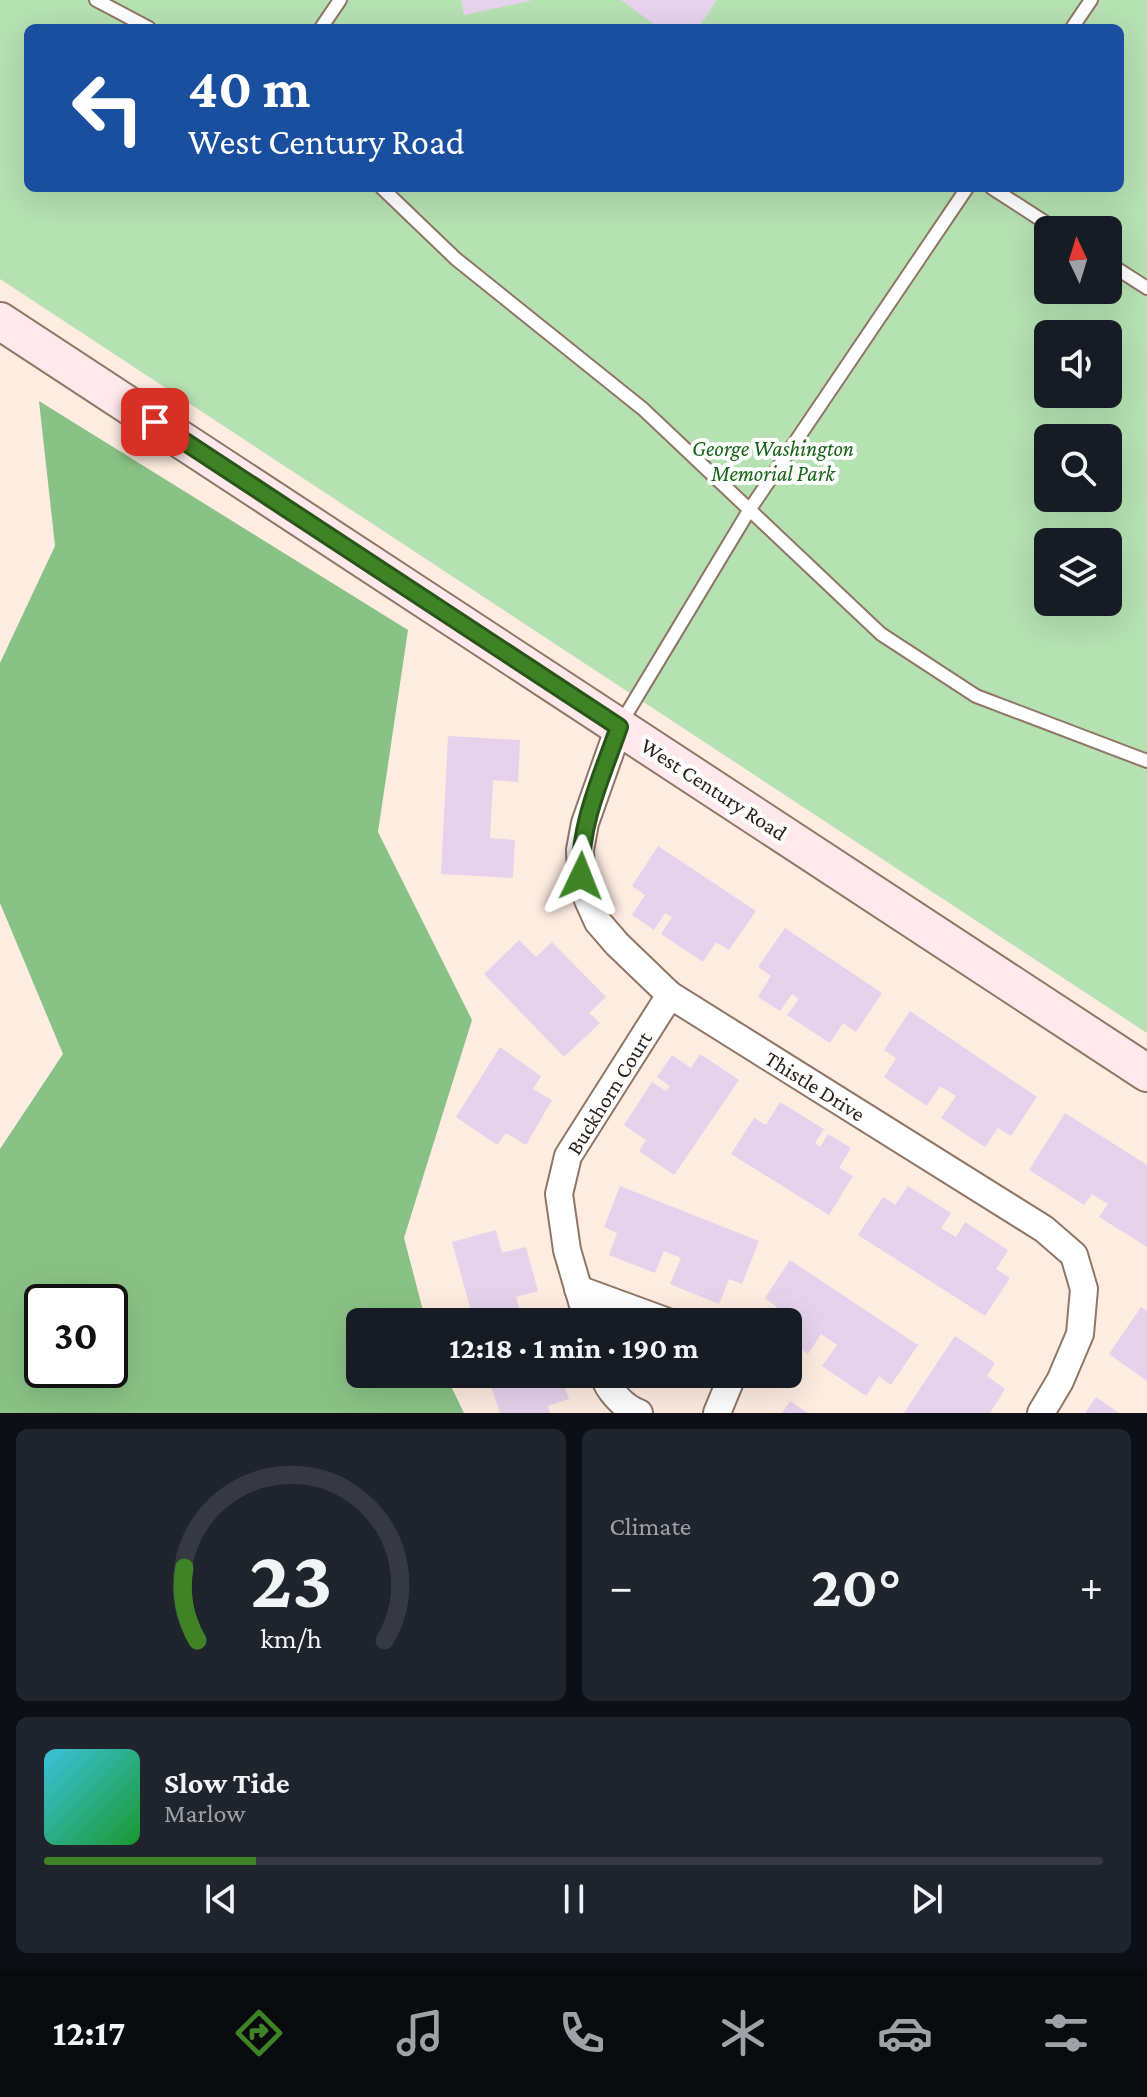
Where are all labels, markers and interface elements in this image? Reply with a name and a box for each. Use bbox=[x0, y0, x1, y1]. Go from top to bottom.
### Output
icon: left bbox=[56, 56, 160, 160]
text: 40 m bbox=[188, 57, 310, 119]
text: West Century Road bbox=[188, 122, 465, 162]
north arrow bbox=[1034, 216, 1122, 304]
map controls bbox=[1034, 216, 1122, 616]
button: sound bbox=[1034, 320, 1122, 408]
pin bbox=[121, 388, 189, 456]
icon: arrive bbox=[133, 400, 177, 444]
button: search bbox=[1034, 424, 1122, 512]
park label: George Washington Memorial Park bbox=[692, 436, 854, 486]
button: layers bbox=[1034, 528, 1122, 616]
street label: West Century Road bbox=[636, 732, 792, 846]
position arrow bbox=[539, 834, 623, 918]
street label: Buckhorn Court bbox=[561, 1026, 657, 1159]
street label: Thistle Drive bbox=[761, 1045, 869, 1127]
speed limit sign: 30 bbox=[24, 1284, 128, 1388]
text: 12:18 · 1 min · 190 m bbox=[449, 1331, 699, 1364]
text: Climate bbox=[610, 1512, 691, 1541]
text: 23 bbox=[249, 1532, 332, 1625]
text: 20° bbox=[811, 1552, 901, 1619]
text: − bbox=[610, 1562, 633, 1610]
text: + bbox=[1080, 1562, 1103, 1610]
text: km/h bbox=[260, 1622, 322, 1654]
text: Slow Tide bbox=[164, 1766, 290, 1799]
text: Marlow bbox=[164, 1799, 245, 1828]
icon: previous bbox=[199, 1877, 243, 1921]
icon: pause bbox=[552, 1877, 596, 1921]
icon: next bbox=[905, 1877, 949, 1921]
icon: directions bbox=[231, 2005, 287, 2061]
icon: music bbox=[392, 2005, 448, 2061]
icon: phone bbox=[554, 2005, 610, 2061]
icon: climate bbox=[715, 2005, 771, 2061]
icon: car bbox=[877, 2005, 933, 2061]
icon: filters bbox=[1038, 2005, 1094, 2061]
text: 12:17 bbox=[53, 2013, 125, 2053]

